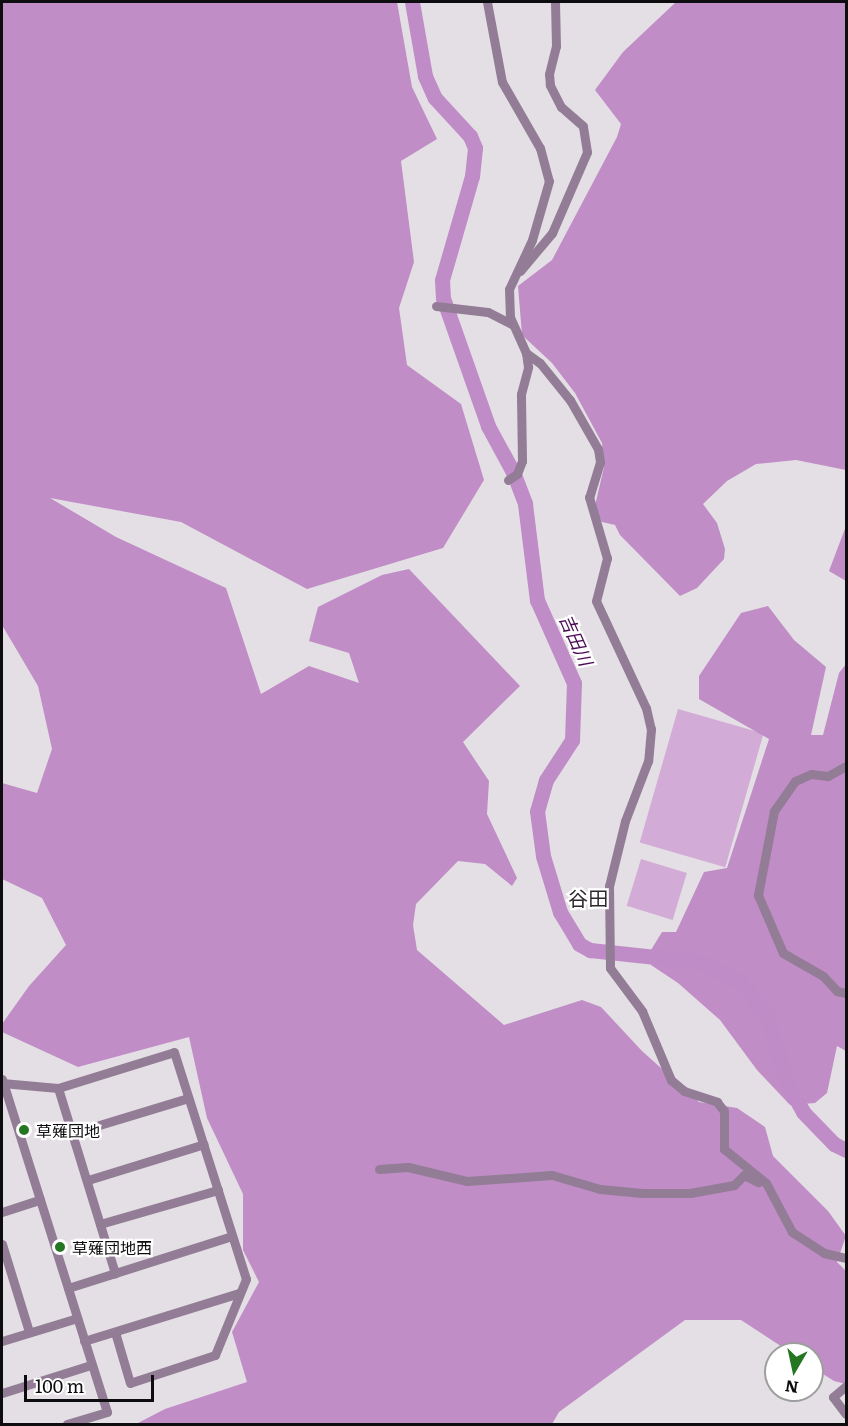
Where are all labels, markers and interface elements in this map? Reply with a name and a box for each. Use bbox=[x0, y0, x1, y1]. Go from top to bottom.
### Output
water label: 吉田川 bbox=[555, 611, 597, 669]
district label: 谷田 bbox=[568, 885, 608, 909]
place label: 草薙団地 bbox=[36, 1120, 100, 1140]
marker: 草薙団地 bbox=[17, 1123, 31, 1137]
place label: 草薙団地西 bbox=[72, 1237, 152, 1257]
marker: 草薙団地西 bbox=[53, 1240, 67, 1254]
north arrow bbox=[764, 1342, 824, 1402]
scale bar bbox=[27, 1363, 158, 1401]
text: 100 m bbox=[35, 1372, 84, 1399]
text: N bbox=[783, 1375, 800, 1401]

